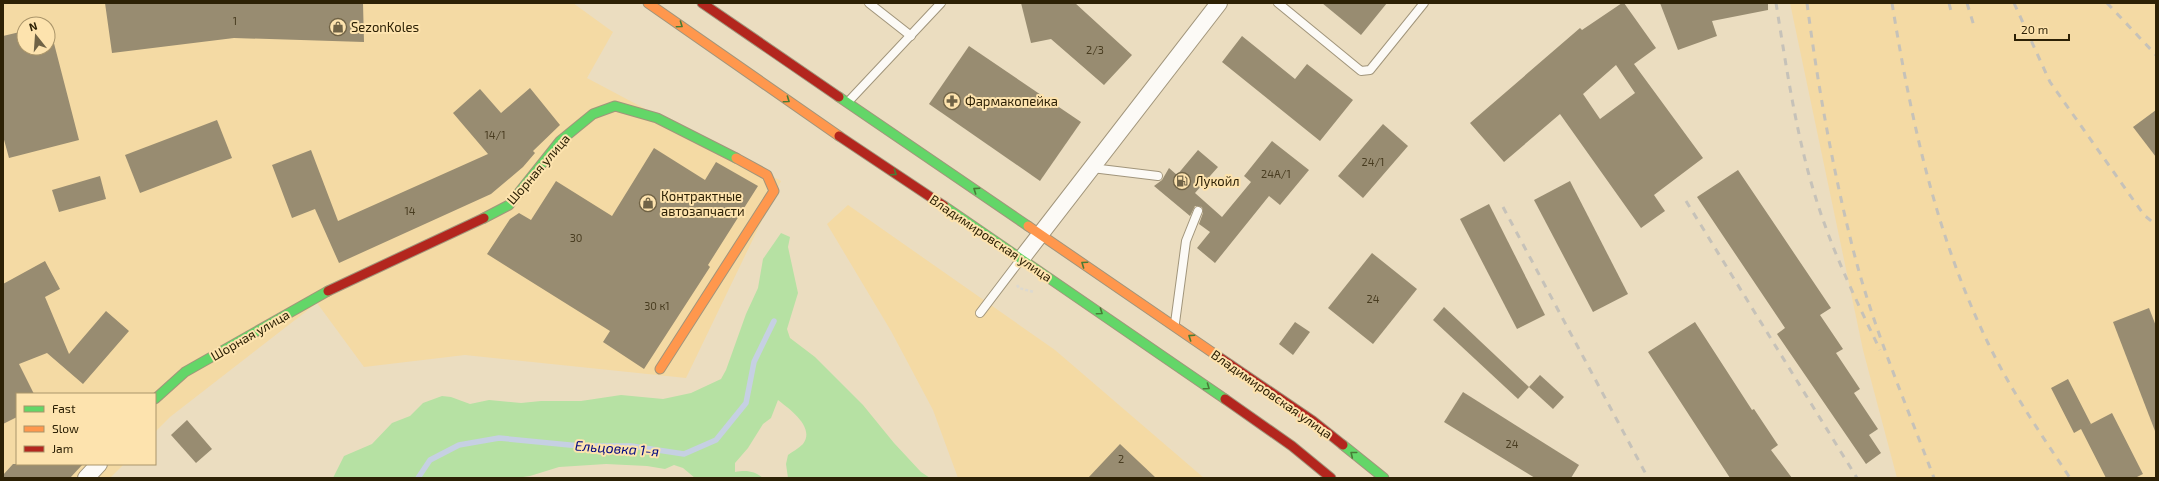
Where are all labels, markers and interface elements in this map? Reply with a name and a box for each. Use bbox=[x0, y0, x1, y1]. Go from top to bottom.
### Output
house number: 1 bbox=[233, 14, 237, 27]
north arrow bbox=[16, 16, 56, 56]
scale bar bbox=[2015, 16, 2069, 42]
shop icon: SezonKoles bbox=[328, 17, 348, 37]
text: N bbox=[27, 19, 39, 33]
place label: SezonKoles bbox=[351, 19, 419, 35]
one-way arrow bbox=[676, 20, 683, 28]
text: 20 m bbox=[2021, 22, 2048, 36]
house number: 2/3 bbox=[1086, 43, 1104, 56]
pharmacy icon: Фармакопейка bbox=[942, 91, 962, 111]
place label: Фармакопейка bbox=[965, 93, 1058, 109]
one-way arrow bbox=[783, 95, 790, 103]
house number: 14/1 bbox=[484, 128, 506, 141]
street label: Шорная улица bbox=[503, 131, 573, 207]
house number: 24/1 bbox=[1361, 155, 1385, 168]
house number: 24А/1 bbox=[1261, 167, 1291, 180]
one-way arrow bbox=[890, 168, 897, 175]
fuel station icon: Лукойл bbox=[1172, 171, 1192, 191]
place label: Лукойл bbox=[1195, 173, 1240, 189]
place label: Контрактные автозапчасти bbox=[661, 188, 745, 219]
one-way arrow bbox=[974, 188, 981, 195]
street label: Владимировская улица bbox=[927, 191, 1055, 285]
shop icon: Контрактные автозапчасти bbox=[638, 193, 658, 213]
house number: 14 bbox=[404, 204, 416, 217]
house number: 30 bbox=[570, 231, 582, 244]
one-way arrow bbox=[1081, 261, 1088, 269]
house number: 24 bbox=[1367, 292, 1380, 305]
house number: 30 к1 bbox=[644, 299, 670, 312]
street label: Шорная улица bbox=[208, 306, 292, 364]
one-way arrow bbox=[1096, 307, 1103, 314]
one-way arrow bbox=[1188, 334, 1195, 342]
street label: Владимировская улица bbox=[1208, 346, 1336, 442]
one-way arrow bbox=[1203, 382, 1210, 390]
legend bbox=[16, 393, 156, 465]
text: Fast bbox=[52, 401, 76, 415]
text: Slow bbox=[52, 421, 79, 435]
water label: Ельцовка 1-я bbox=[574, 437, 660, 459]
house number: 24 bbox=[1506, 437, 1519, 450]
text: Jam bbox=[52, 441, 73, 455]
one-way arrow bbox=[1351, 451, 1358, 458]
house number: 2 bbox=[1118, 452, 1124, 465]

